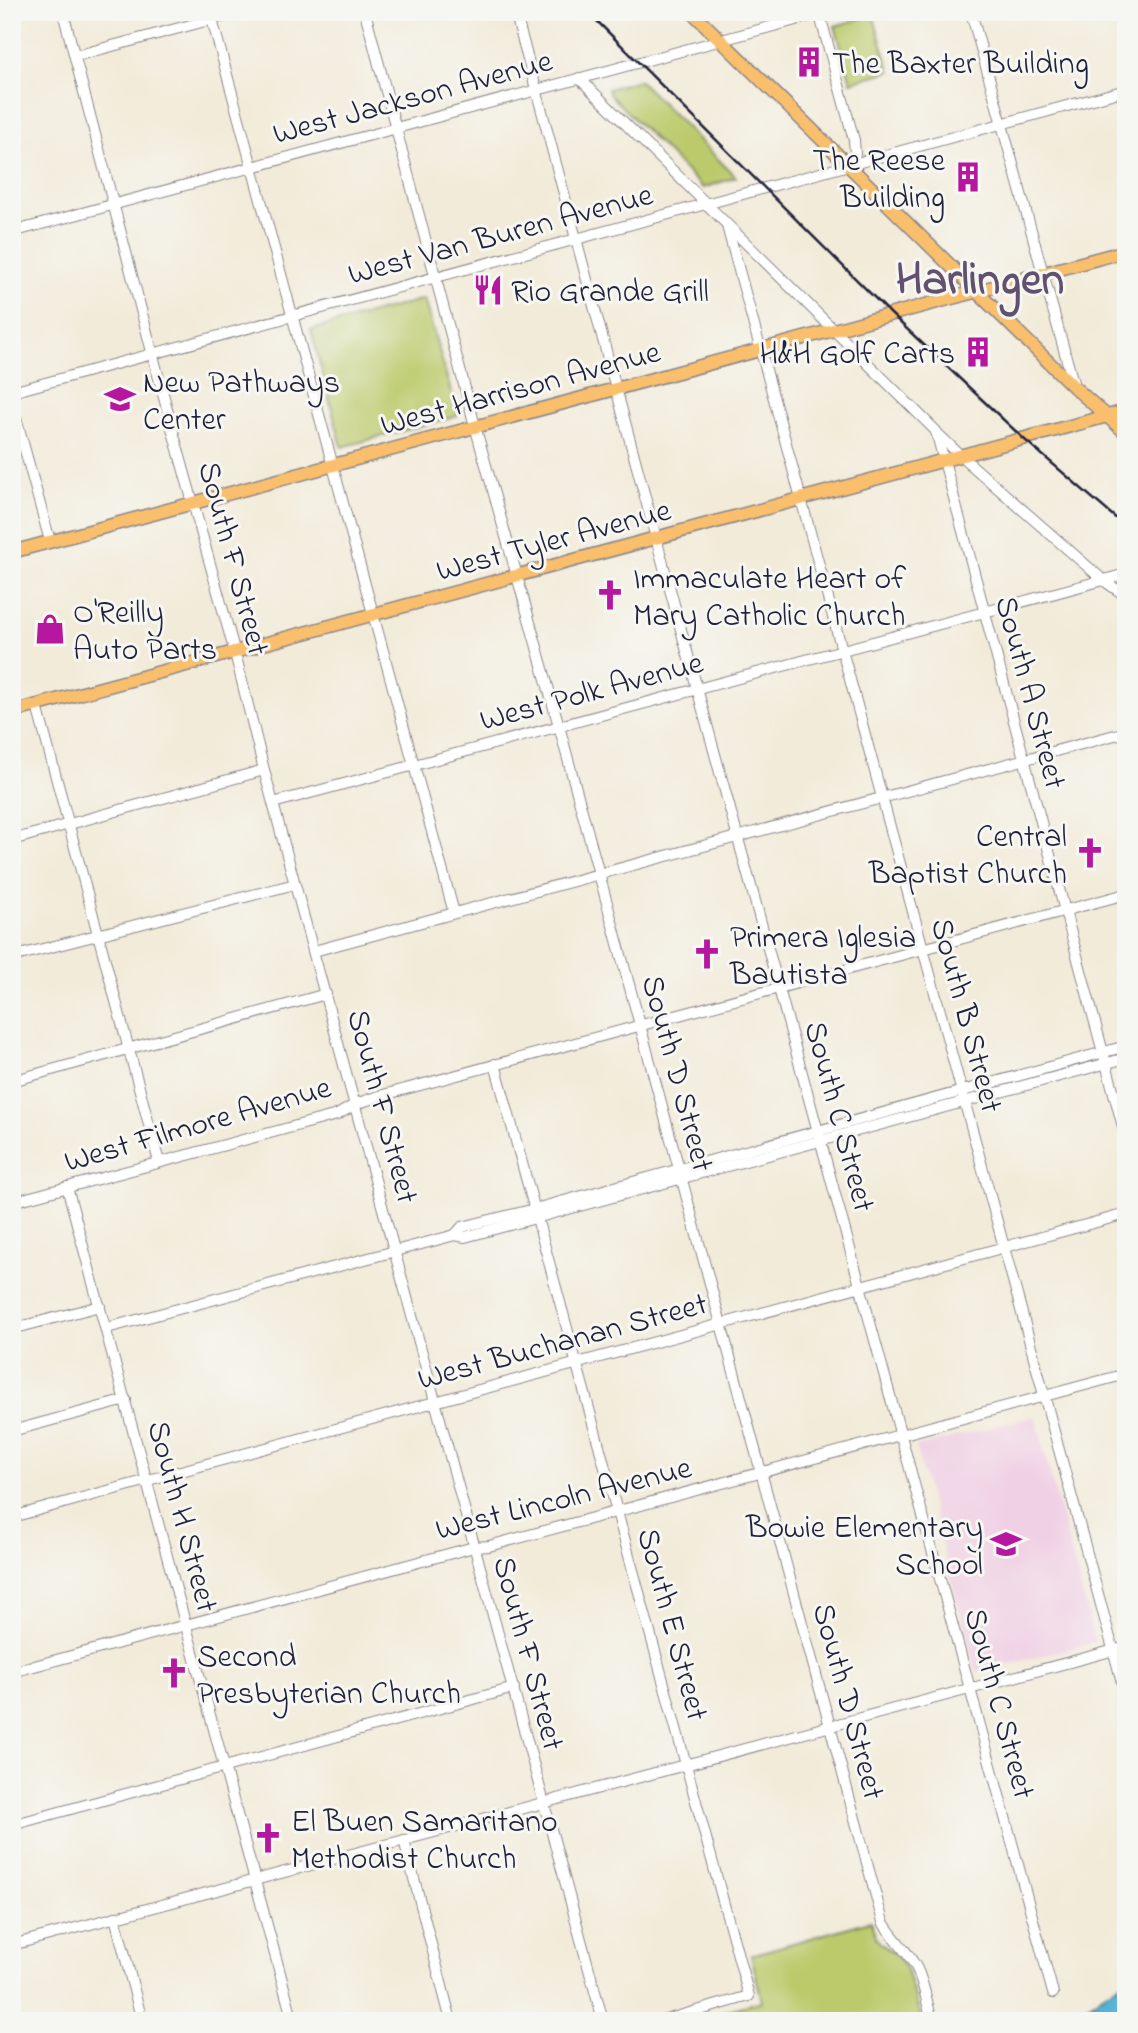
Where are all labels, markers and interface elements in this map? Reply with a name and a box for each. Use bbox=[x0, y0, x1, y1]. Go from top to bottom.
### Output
street label: West Jackson Avenue bbox=[268, 39, 559, 159]
place label: The Baxter Building bbox=[832, 42, 1089, 89]
building icon: The Baxter Building bbox=[792, 45, 826, 79]
place label: The Reese Building bbox=[812, 139, 946, 223]
building icon: The Reese Building bbox=[951, 160, 985, 194]
street label: West Van Buren Avenue bbox=[343, 173, 659, 300]
district label: Harlingen bbox=[896, 248, 1064, 317]
place label: Rio Grande Grill bbox=[511, 270, 709, 317]
restaurant icon: Rio Grande Grill bbox=[471, 273, 505, 307]
street label: West Harrison Avenue bbox=[376, 330, 667, 450]
place label: H&H Golf Carts bbox=[759, 332, 955, 379]
building icon: H&H Golf Carts bbox=[961, 335, 995, 369]
place label: New Pathways Center bbox=[143, 361, 340, 445]
school or university icon: New Pathways Center bbox=[103, 382, 137, 416]
street label: South F Street bbox=[183, 457, 280, 661]
street label: West Tyler Avenue bbox=[431, 488, 677, 596]
place label: Immaculate Heart of Mary Catholic Church bbox=[633, 557, 906, 641]
church icon: Immaculate Heart of Mary Catholic Church bbox=[593, 578, 627, 612]
place label: O'Reilly Auto Parts bbox=[73, 591, 217, 675]
street label: South A Street bbox=[980, 591, 1077, 795]
shop icon: O'Reilly Auto Parts bbox=[33, 612, 67, 646]
street label: West Polk Avenue bbox=[475, 641, 709, 746]
place label: Central Baptist Church bbox=[868, 815, 1067, 899]
church icon: Central Baptist Church bbox=[1073, 836, 1107, 870]
street label: South B Street bbox=[916, 913, 1013, 1119]
place label: Primera Iglesia Bautista bbox=[729, 916, 916, 1000]
church icon: Primera Iglesia Bautista bbox=[690, 937, 724, 971]
street label: South D Street bbox=[627, 971, 724, 1178]
street label: South F Street bbox=[332, 1005, 429, 1209]
street label: South C Street bbox=[790, 1016, 886, 1218]
street label: West Filmore Avenue bbox=[59, 1066, 337, 1187]
street label: West Buchanan Street bbox=[413, 1282, 713, 1405]
street label: South H Street bbox=[132, 1416, 229, 1618]
street label: West Lincoln Avenue bbox=[431, 1446, 697, 1555]
place label: Bowie Elementary School bbox=[745, 1506, 983, 1590]
street label: South E Street bbox=[622, 1523, 719, 1727]
school or university icon: Bowie Elementary School bbox=[989, 1527, 1023, 1561]
street label: South F Street bbox=[478, 1552, 575, 1756]
street label: South D Street bbox=[798, 1599, 895, 1806]
street label: South C Street bbox=[950, 1603, 1046, 1805]
place label: Second Presbyterian Church bbox=[197, 1635, 461, 1719]
church icon: Second Presbyterian Church bbox=[157, 1656, 191, 1690]
place label: El Buen Samaritano Methodist Church bbox=[291, 1800, 558, 1884]
church icon: El Buen Samaritano Methodist Church bbox=[251, 1821, 285, 1855]

